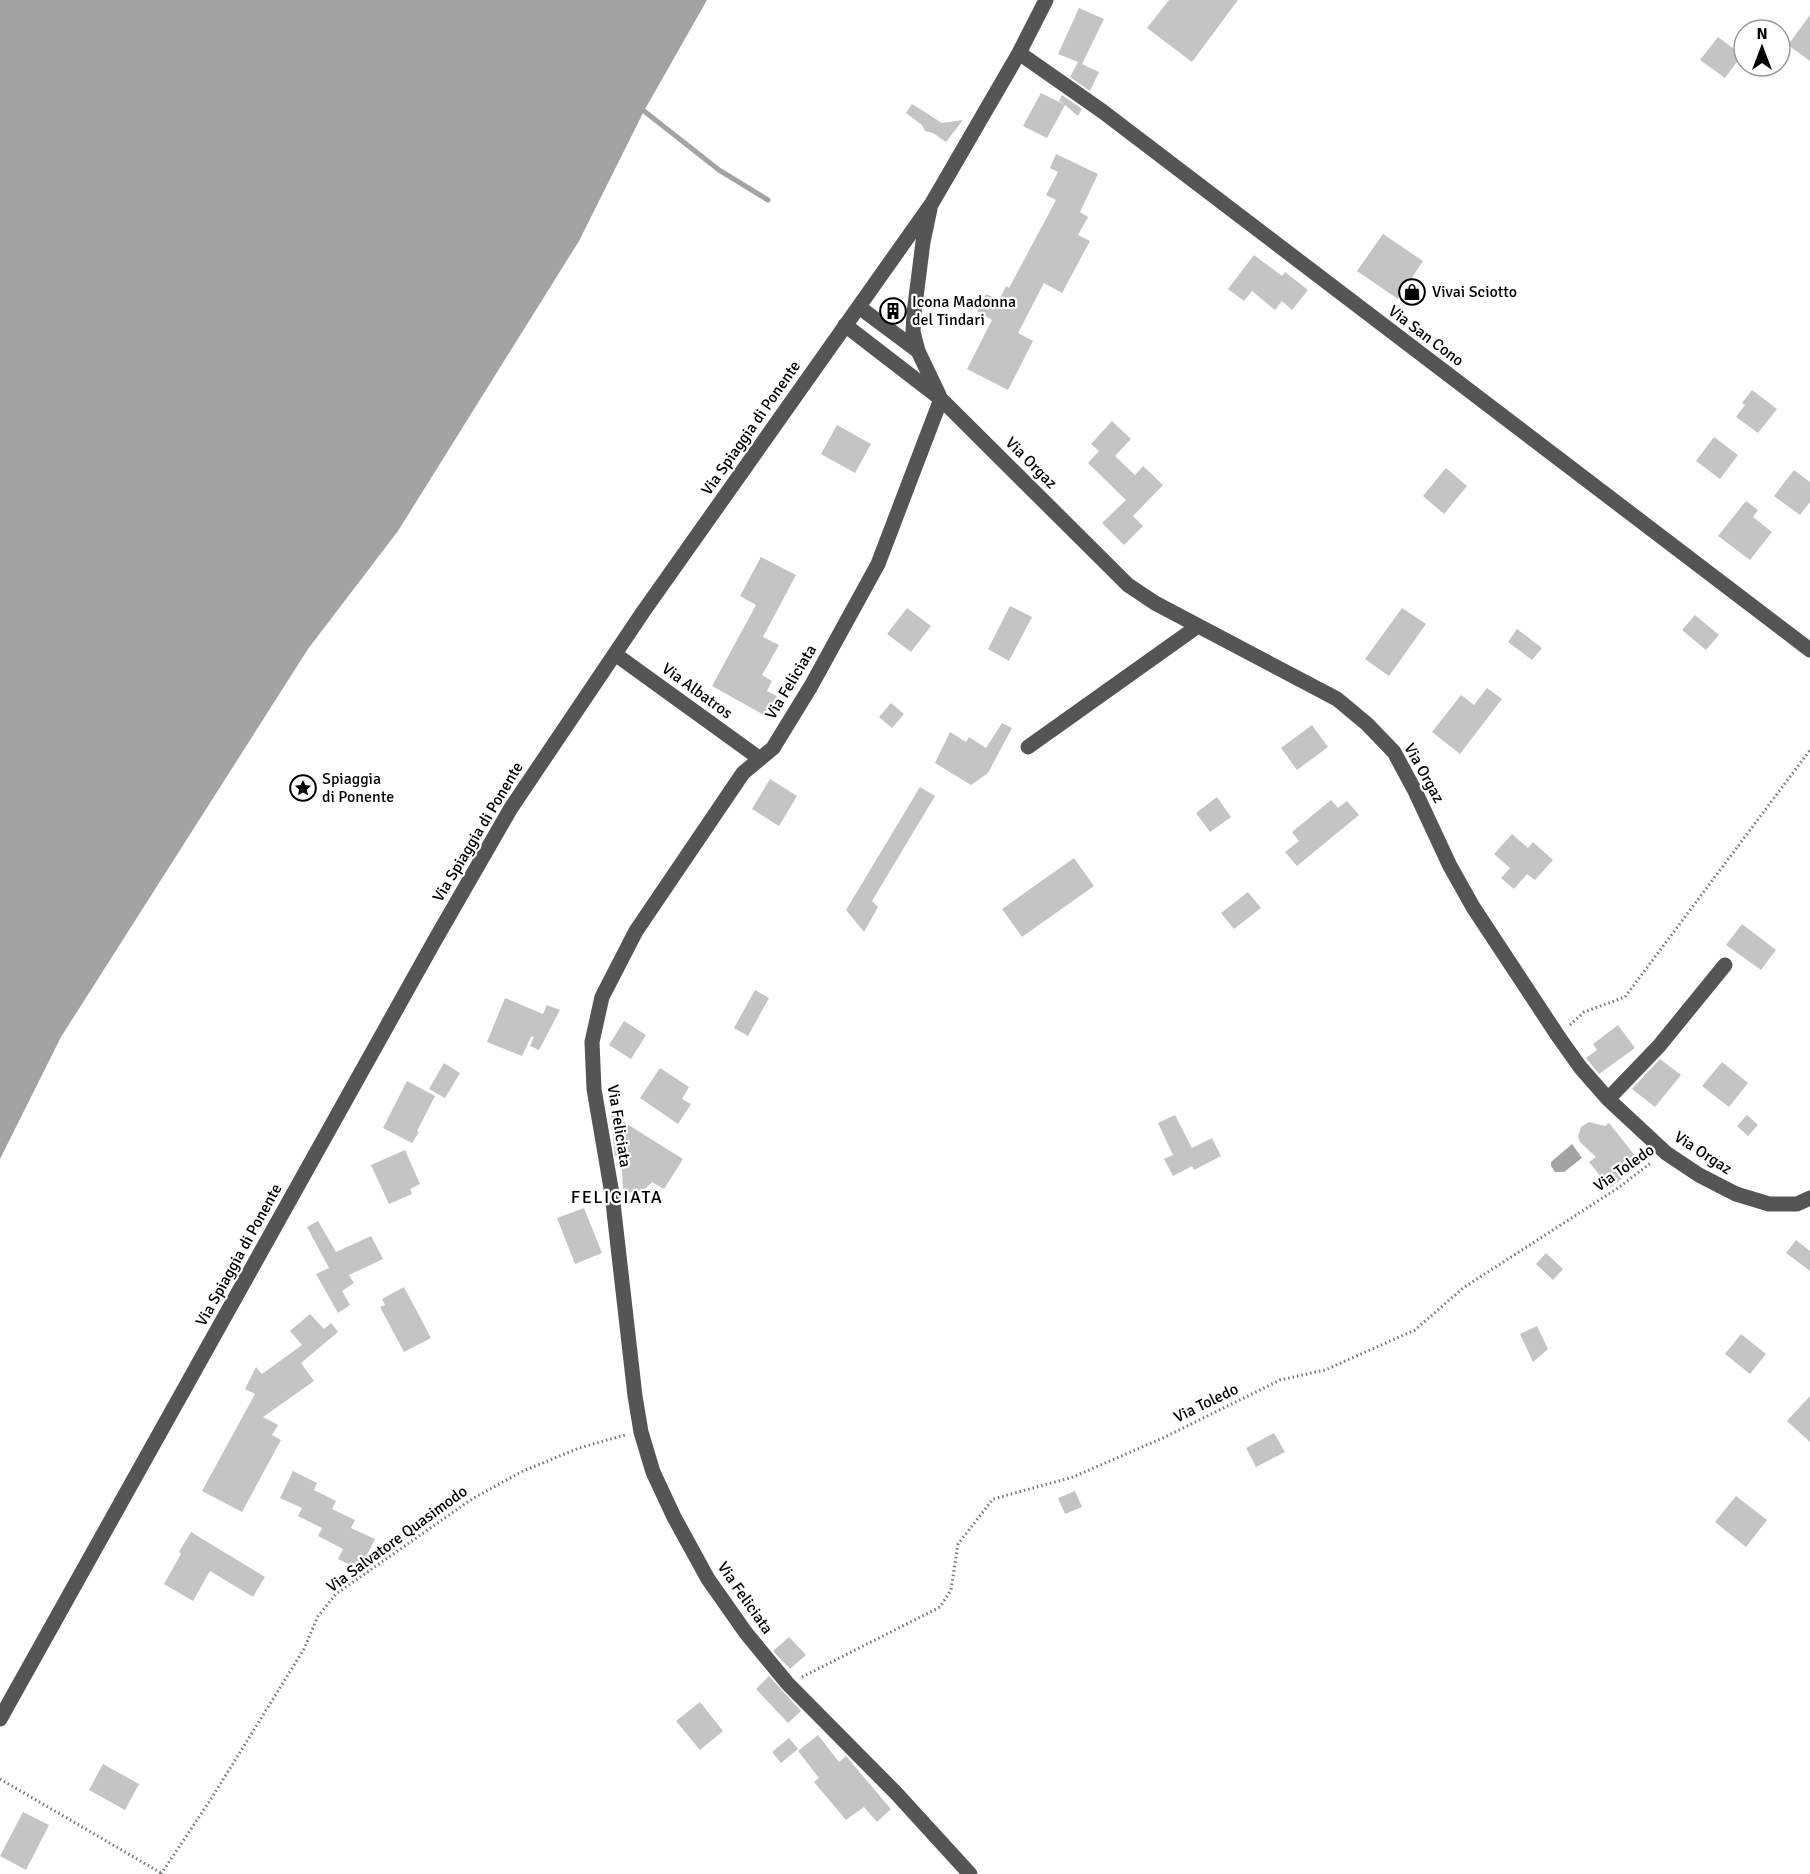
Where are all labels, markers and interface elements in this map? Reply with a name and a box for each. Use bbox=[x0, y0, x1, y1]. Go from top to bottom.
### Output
north arrow bbox=[1732, 18, 1792, 78]
text: N bbox=[1756, 24, 1768, 44]
shop icon: Vivai Sciotto bbox=[1397, 277, 1427, 307]
place label: Vivai Sciotto bbox=[1432, 282, 1517, 302]
place label: Icona Madonna del Tindari bbox=[912, 292, 1016, 330]
building icon: Icona Madonna del Tindari bbox=[878, 296, 908, 326]
street label: Via San Cono bbox=[1384, 301, 1468, 371]
street label: Via Spiaggia di Ponente bbox=[697, 357, 805, 499]
street label: Via Orgaz bbox=[1001, 433, 1061, 493]
street label: Via Feliciata bbox=[761, 641, 821, 723]
street label: Via Albatros bbox=[658, 659, 736, 723]
street label: Via Orgaz bbox=[1399, 740, 1449, 806]
street label: Via Spiaggia di Ponente bbox=[428, 758, 528, 906]
place label: Spiaggia di Ponente bbox=[322, 769, 394, 807]
place icon: Spiaggia di Ponente bbox=[288, 773, 318, 803]
street label: Via Feliciata bbox=[603, 1083, 635, 1169]
street label: Via Orgaz bbox=[1670, 1127, 1736, 1179]
street label: Via Toledo bbox=[1590, 1140, 1658, 1196]
street label: Via Spiaggia di Ponente bbox=[191, 1180, 287, 1330]
district label: FELICIATA bbox=[571, 1186, 663, 1208]
street label: Via Toledo bbox=[1170, 1379, 1242, 1427]
street label: Via Salvatore Quasimodo bbox=[323, 1481, 471, 1597]
street label: Via Feliciata bbox=[713, 1558, 777, 1638]

